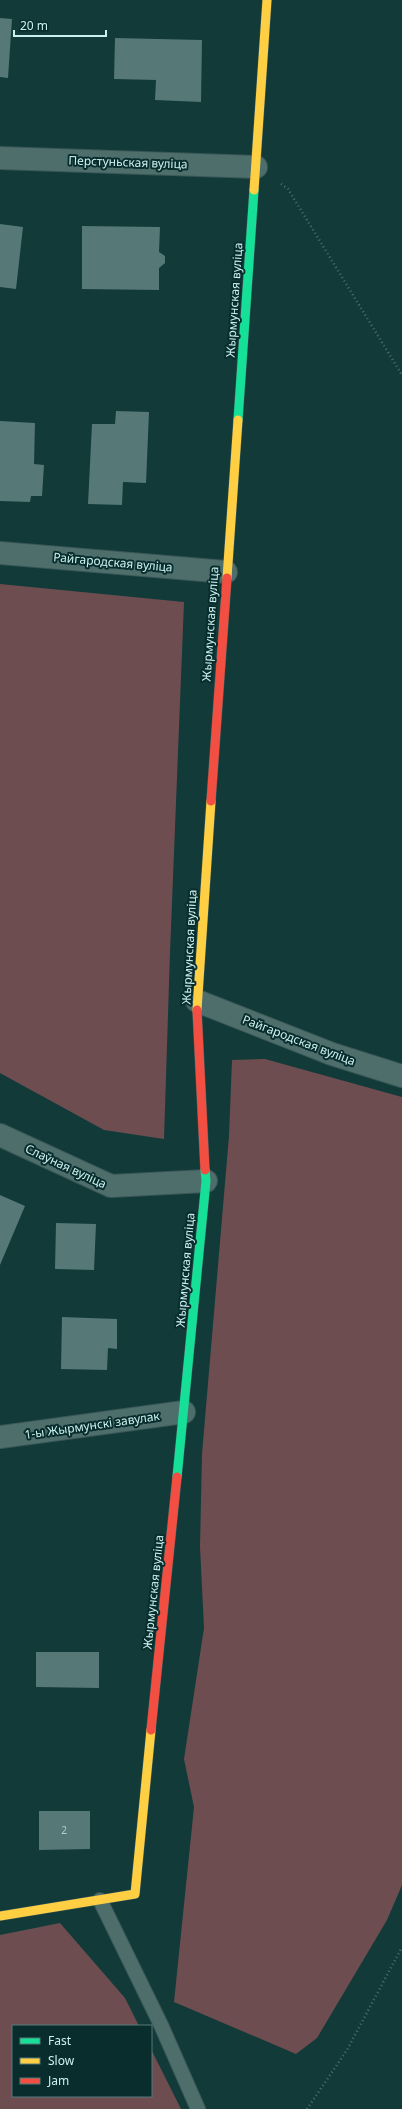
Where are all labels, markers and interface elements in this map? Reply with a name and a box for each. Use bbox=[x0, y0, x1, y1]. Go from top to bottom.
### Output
scale bar bbox=[14, 12, 106, 38]
text: 20 m bbox=[20, 17, 48, 34]
street label: Перстуньская вуліца bbox=[68, 151, 188, 173]
street label: Жырмунская вуліца bbox=[222, 242, 246, 358]
street label: Райгародская вуліца bbox=[53, 548, 173, 576]
street label: Жырмунская вуліца bbox=[198, 566, 222, 682]
street label: Жырмунская вуліца bbox=[178, 889, 200, 1005]
street label: Райгародская вуліца bbox=[240, 1011, 358, 1069]
street label: Слаўная вуліца bbox=[23, 1140, 109, 1192]
street label: Жырмунская вуліца bbox=[172, 1212, 198, 1328]
street label: 1-ы Жырмунскі завулак bbox=[23, 1407, 161, 1443]
street label: Жырмунская вуліца bbox=[139, 1534, 167, 1650]
house number: 2 bbox=[61, 1823, 67, 1837]
legend bbox=[12, 2025, 152, 2097]
text: Fast bbox=[48, 2032, 72, 2049]
text: Slow bbox=[48, 2052, 75, 2069]
text: Jam bbox=[47, 2072, 69, 2089]

